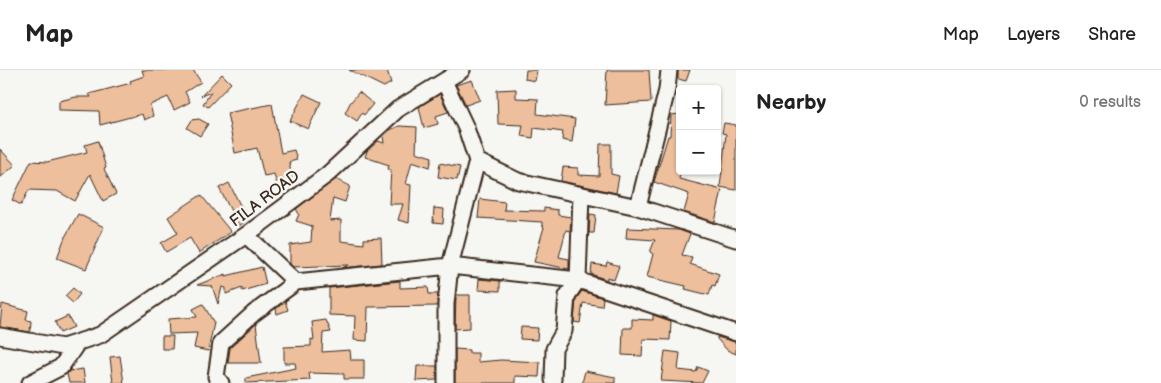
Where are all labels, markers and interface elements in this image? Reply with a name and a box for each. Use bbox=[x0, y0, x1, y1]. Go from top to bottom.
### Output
text: Map bbox=[25, 20, 73, 49]
text: Map bbox=[943, 24, 979, 45]
text: Layers bbox=[1007, 24, 1060, 45]
text: Share bbox=[1088, 24, 1136, 45]
map controls bbox=[676, 85, 721, 175]
button: + bbox=[676, 85, 721, 130]
text: Nearby bbox=[756, 90, 826, 115]
text: 0 results bbox=[1079, 93, 1141, 112]
button: − bbox=[676, 130, 721, 175]
street label: FILA ROAD bbox=[226, 167, 304, 231]

